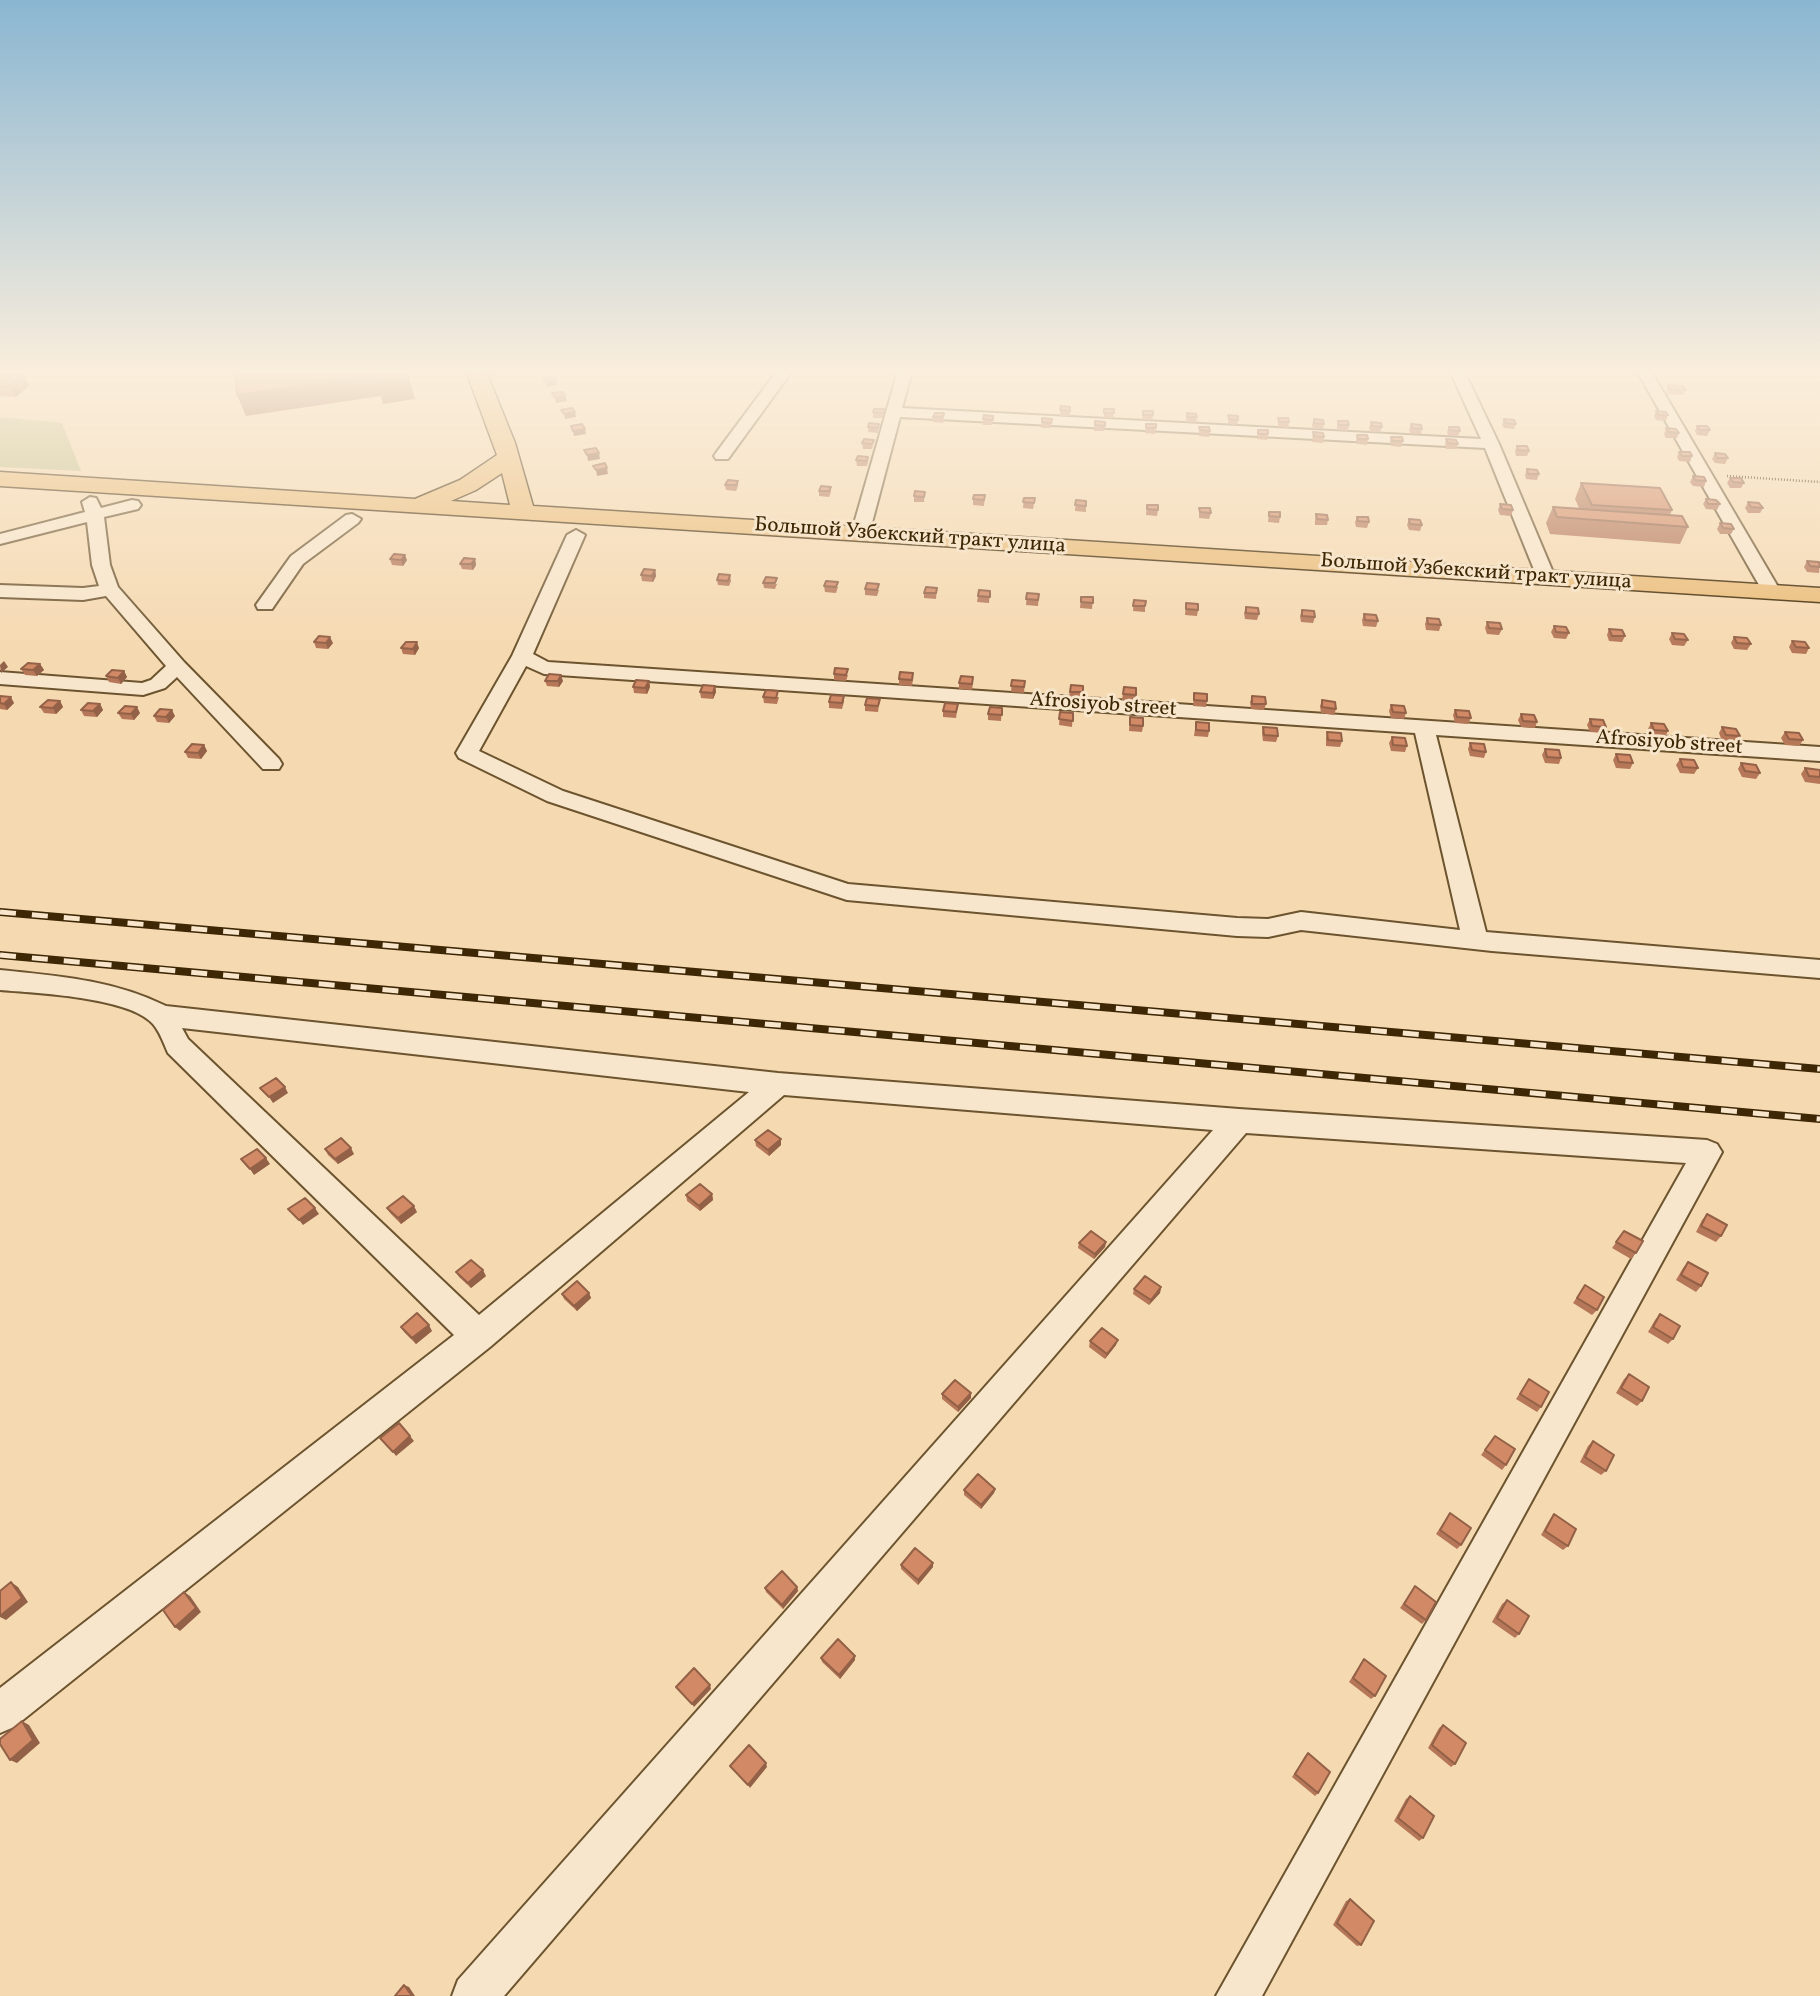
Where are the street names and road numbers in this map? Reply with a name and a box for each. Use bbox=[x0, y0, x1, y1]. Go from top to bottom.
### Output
street label: Большой Узбекский тракт улица bbox=[754, 514, 1066, 560]
street label: Большой Узбекский тракт улица bbox=[1320, 550, 1632, 596]
street label: Afrosiyob street bbox=[1029, 688, 1177, 724]
street label: Afrosiyob street bbox=[1595, 726, 1743, 762]

